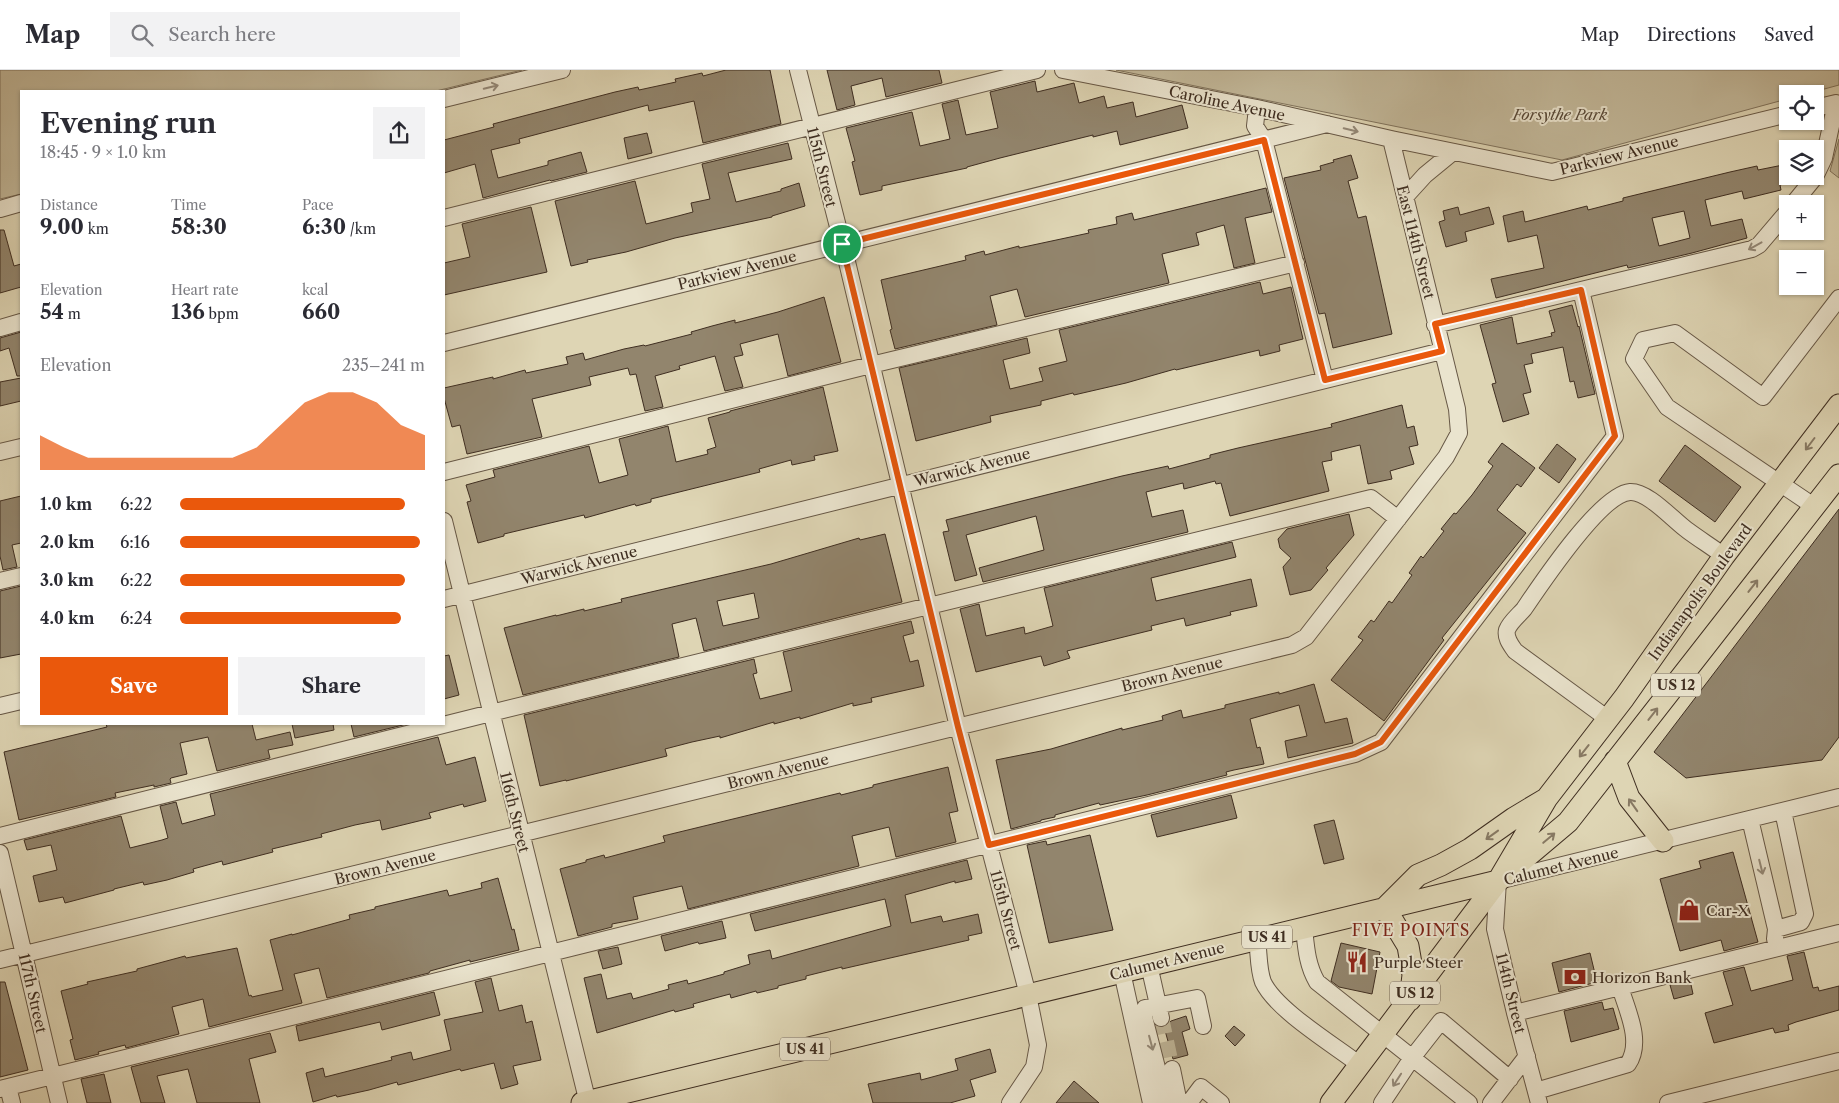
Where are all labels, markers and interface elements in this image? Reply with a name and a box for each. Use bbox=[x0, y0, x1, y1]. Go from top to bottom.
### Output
search box bbox=[110, 12, 460, 57]
text: Map bbox=[25, 20, 80, 49]
icon: search bbox=[128, 21, 156, 49]
text: Search here bbox=[168, 23, 276, 46]
text: Map bbox=[1580, 24, 1619, 46]
text: Directions bbox=[1647, 24, 1736, 46]
text: Saved bbox=[1764, 24, 1814, 46]
street label: Caroline Avenue bbox=[1167, 81, 1287, 125]
one-way arrow bbox=[483, 82, 499, 91]
map controls bbox=[1779, 85, 1824, 295]
button: locate bbox=[1779, 85, 1824, 130]
park label: Forsythe Park bbox=[1512, 105, 1607, 124]
text: Evening run bbox=[40, 106, 216, 140]
button: share bbox=[373, 107, 425, 159]
street label: 115th Street bbox=[803, 125, 841, 210]
one-way arrow bbox=[1342, 126, 1358, 135]
street label: Parkview Avenue bbox=[1558, 131, 1680, 179]
button: layers bbox=[1779, 140, 1824, 185]
text: 18:45 · 9 × 1.0 km bbox=[40, 142, 167, 162]
street label: East 114th Street bbox=[1393, 183, 1439, 301]
button: + bbox=[1779, 195, 1824, 240]
text: Distance bbox=[40, 196, 98, 214]
text: Time bbox=[171, 196, 206, 214]
text: Pace bbox=[302, 196, 334, 214]
text: 9.00 bbox=[40, 214, 84, 239]
text: 58:30 bbox=[171, 214, 227, 239]
text: 6:30 bbox=[302, 214, 346, 239]
text: km bbox=[84, 220, 109, 238]
text: /km bbox=[346, 220, 376, 238]
pin bbox=[821, 223, 863, 265]
icon: arrive bbox=[828, 230, 856, 258]
one-way arrow bbox=[1747, 241, 1762, 251]
street label: Parkview Avenue bbox=[676, 246, 798, 294]
button: − bbox=[1779, 250, 1824, 295]
text: Elevation bbox=[40, 281, 103, 299]
text: Heart rate bbox=[171, 281, 238, 299]
text: kcal bbox=[302, 281, 328, 299]
text: 54 bbox=[40, 299, 64, 324]
text: 136 bbox=[171, 299, 205, 324]
text: 660 bbox=[302, 299, 340, 324]
text: m bbox=[64, 305, 81, 323]
text: bpm bbox=[205, 305, 239, 323]
text: Elevation bbox=[40, 355, 111, 375]
text: 235–241 m bbox=[342, 355, 425, 375]
one-way arrow bbox=[1804, 437, 1815, 450]
street label: Warwick Avenue bbox=[911, 443, 1032, 491]
text: 1.0 km bbox=[40, 494, 92, 514]
text: 6:22 bbox=[120, 494, 152, 514]
street label: Indianapolis Boulevard bbox=[1644, 520, 1756, 664]
text: 2.0 km bbox=[40, 532, 94, 552]
text: 6:16 bbox=[120, 532, 150, 552]
street label: Warwick Avenue bbox=[518, 541, 639, 589]
text: 3.0 km bbox=[40, 570, 94, 590]
text: 6:22 bbox=[120, 570, 152, 590]
one-way arrow bbox=[1748, 579, 1758, 593]
text: 4.0 km bbox=[40, 608, 94, 628]
text: 6:24 bbox=[120, 608, 152, 628]
street label: Brown Avenue bbox=[1119, 652, 1225, 696]
button: Save bbox=[40, 657, 228, 715]
button: Share bbox=[238, 657, 425, 715]
road number: US 12 bbox=[1651, 674, 1701, 696]
one-way arrow bbox=[1647, 708, 1658, 721]
one-way arrow bbox=[1578, 744, 1589, 757]
street label: Brown Avenue bbox=[725, 749, 831, 793]
street label: 116th Street bbox=[496, 770, 534, 855]
one-way arrow bbox=[1628, 798, 1638, 812]
one-way arrow bbox=[1485, 830, 1499, 840]
one-way arrow bbox=[1542, 833, 1555, 844]
street label: Calumet Avenue bbox=[1502, 843, 1620, 889]
street label: Brown Avenue bbox=[332, 845, 438, 889]
one-way arrow bbox=[1757, 858, 1766, 874]
street label: 115th Street bbox=[986, 868, 1026, 953]
shop icon: Car-X bbox=[1676, 897, 1702, 923]
place label: Car-X bbox=[1706, 901, 1749, 920]
district label: FIVE POINTS bbox=[1352, 920, 1470, 940]
road number: US 41 bbox=[1242, 926, 1292, 949]
street label: Calumet Avenue bbox=[1108, 938, 1226, 984]
restaurant icon: Purple Steer bbox=[1344, 949, 1370, 975]
street label: 117th Street bbox=[15, 951, 52, 1035]
street label: 114th Street bbox=[1492, 951, 1530, 1036]
place label: Purple Steer bbox=[1374, 953, 1464, 972]
bank icon: Horizon Bank bbox=[1562, 964, 1588, 990]
place label: Horizon Bank bbox=[1592, 968, 1693, 987]
road number: US 12 bbox=[1390, 981, 1440, 1004]
one-way arrow bbox=[1147, 1035, 1156, 1051]
road number: US 41 bbox=[780, 1038, 830, 1061]
one-way arrow bbox=[1392, 1073, 1402, 1087]

